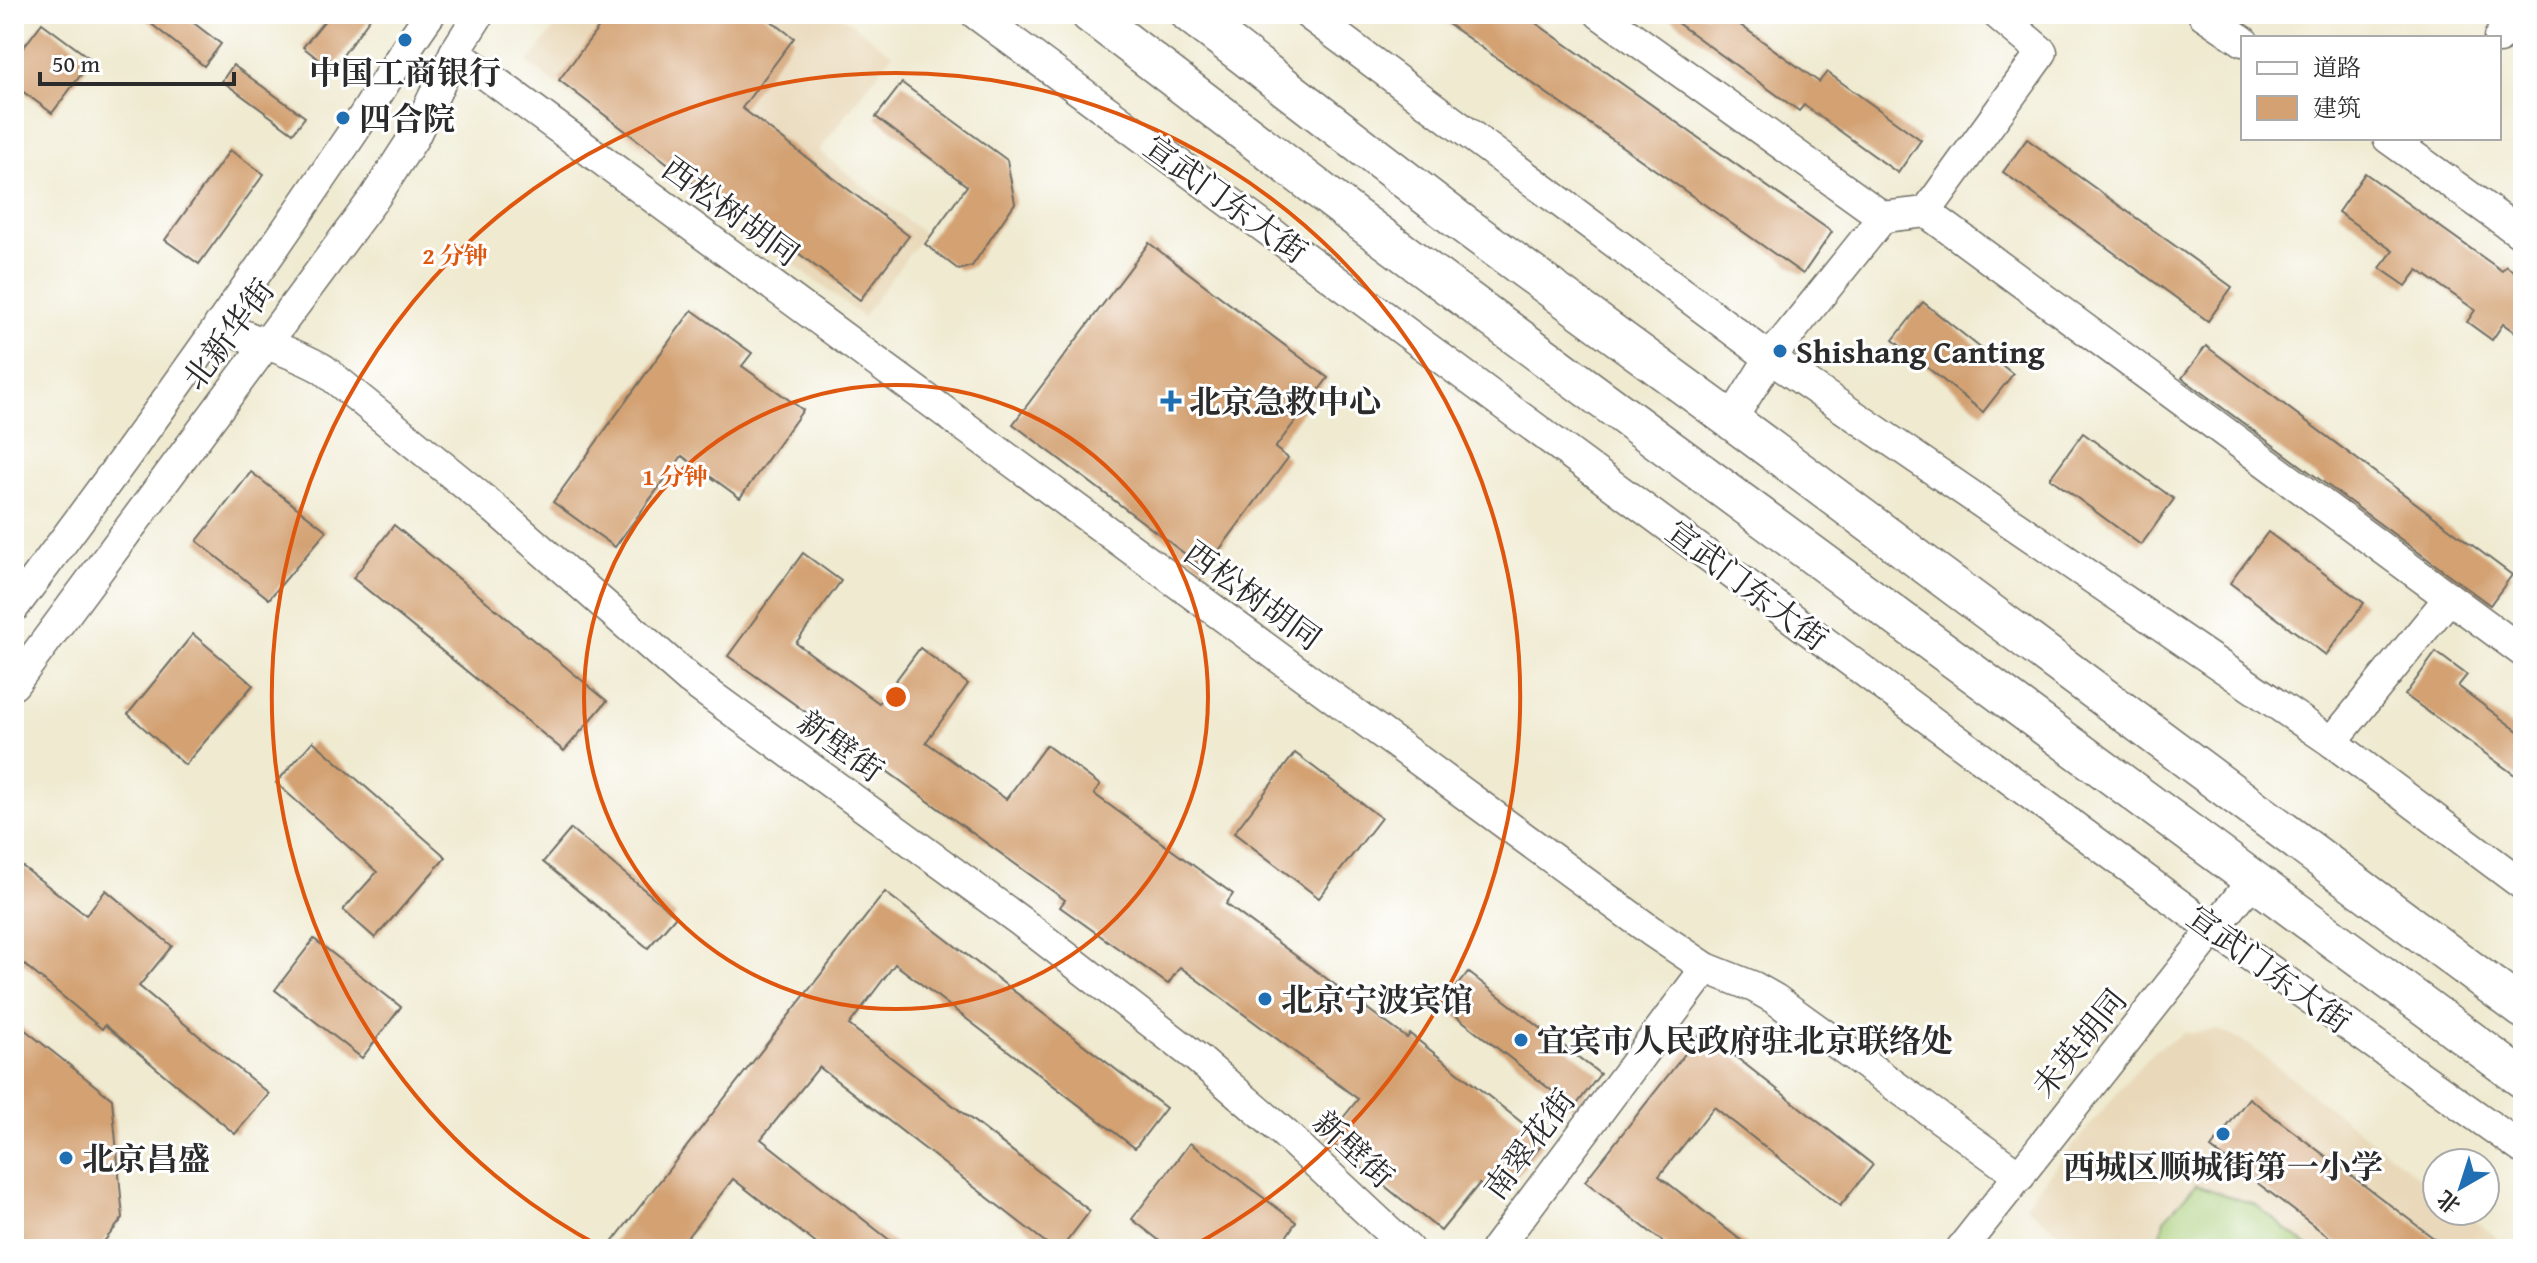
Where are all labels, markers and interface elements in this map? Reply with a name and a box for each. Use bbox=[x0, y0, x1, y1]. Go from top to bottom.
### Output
marker: 中国工商银行 bbox=[396, 31, 414, 49]
scale bar bbox=[40, 36, 234, 86]
legend bbox=[2241, 36, 2501, 140]
text: 50 m bbox=[52, 46, 100, 81]
place label: 中国工商银行 bbox=[309, 49, 501, 96]
text: 道路 bbox=[2313, 50, 2361, 85]
text: 建筑 bbox=[2313, 90, 2361, 125]
place label: 四合院 bbox=[359, 95, 455, 142]
marker: 四合院 bbox=[334, 109, 352, 127]
street label: 宣武门东大街 bbox=[1135, 124, 1317, 274]
street label: 西松树胡同 bbox=[652, 145, 810, 277]
text: 2 分钟 bbox=[422, 238, 488, 273]
street label: 北新华街 bbox=[171, 269, 285, 399]
place label: Shishang Canting bbox=[1796, 328, 2045, 375]
marker: Shishang Canting bbox=[1771, 342, 1789, 360]
place label: 北京急救中心 bbox=[1189, 378, 1381, 425]
marker: 北京急救中心 bbox=[1160, 390, 1182, 412]
text: 1 分钟 bbox=[642, 459, 708, 494]
street label: 宣武门东大街 bbox=[1656, 508, 1838, 662]
street label: 西松树胡同 bbox=[1174, 529, 1332, 661]
centre of rings bbox=[882, 683, 910, 711]
street label: 新壁街 bbox=[788, 699, 894, 793]
street label: 宣武门东大街 bbox=[2178, 894, 2360, 1044]
place label: 北京宁波宾馆 bbox=[1281, 976, 1473, 1023]
street label: 未英胡同 bbox=[2020, 978, 2138, 1108]
marker: 北京宁波宾馆 bbox=[1256, 990, 1274, 1008]
place label: 宜宾市人民政府驻北京联络处 bbox=[1537, 1017, 1953, 1064]
marker: 宜宾市人民政府驻北京联络处 bbox=[1512, 1031, 1530, 1049]
street label: 南翠花街 bbox=[1472, 1079, 1586, 1209]
street label: 新壁街 bbox=[1303, 1099, 1405, 1199]
marker: 西城区顺城街第一小学 bbox=[2214, 1125, 2232, 1143]
place label: 北京昌盛 bbox=[82, 1135, 210, 1182]
place label: 西城区顺城街第一小学 bbox=[2063, 1143, 2383, 1190]
north arrow bbox=[2421, 1147, 2501, 1227]
marker: 北京昌盛 bbox=[57, 1149, 75, 1167]
text: 北 bbox=[2430, 1183, 2467, 1222]

